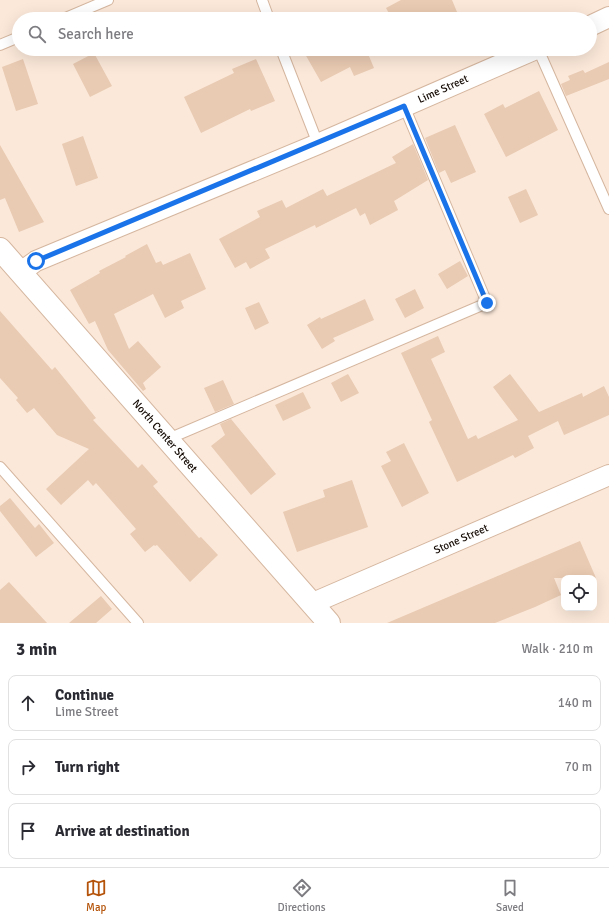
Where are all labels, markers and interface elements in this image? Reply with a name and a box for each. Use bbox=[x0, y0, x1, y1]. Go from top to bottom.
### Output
search box bbox=[12, 12, 597, 56]
icon: search bbox=[26, 23, 48, 45]
text: Search here bbox=[58, 25, 134, 43]
street label: Lime Street bbox=[416, 72, 470, 106]
route start bbox=[27, 252, 45, 270]
route end bbox=[478, 294, 496, 312]
street label: North Center Street bbox=[130, 397, 200, 475]
street label: Stone Street bbox=[432, 521, 490, 557]
map controls bbox=[561, 575, 597, 611]
button: locate bbox=[561, 575, 597, 611]
text: 3 min bbox=[16, 639, 57, 660]
text: Walk · 210 m bbox=[522, 641, 593, 657]
text: Continue bbox=[55, 686, 114, 704]
icon: ahead bbox=[17, 692, 39, 714]
text: 140 m bbox=[558, 695, 592, 711]
text: Lime Street bbox=[55, 704, 119, 720]
icon: right bbox=[17, 756, 39, 778]
text: Turn right bbox=[55, 758, 120, 776]
text: 70 m bbox=[565, 759, 592, 775]
icon: arrive bbox=[17, 820, 39, 842]
text: Arrive at destination bbox=[55, 822, 190, 840]
tab: Map bbox=[85, 877, 107, 914]
tab: Directions bbox=[278, 877, 326, 914]
tab: Saved bbox=[496, 877, 524, 914]

